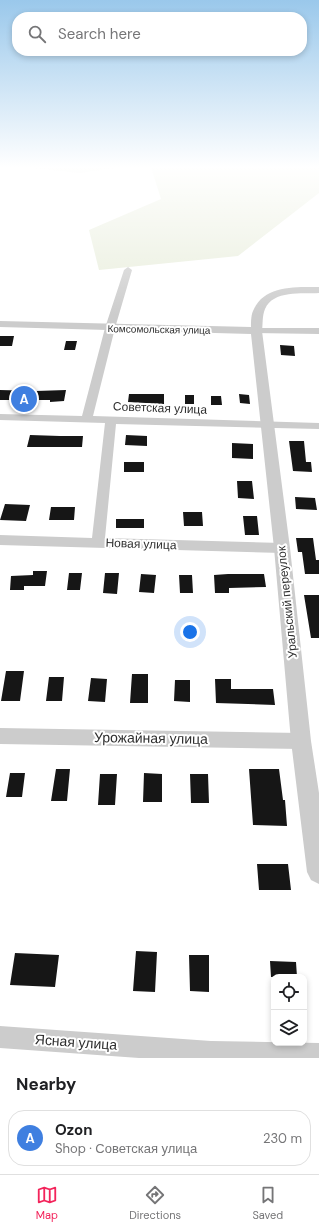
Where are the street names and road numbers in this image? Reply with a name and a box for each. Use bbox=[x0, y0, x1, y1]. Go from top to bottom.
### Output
street label: Комсомольская улица bbox=[107, 322, 211, 337]
street label: Советская улица bbox=[113, 398, 208, 418]
street label: Новая улица bbox=[105, 535, 177, 553]
street label: Уральский переулок bbox=[273, 544, 301, 659]
street label: Урожайная улица bbox=[94, 728, 208, 748]
street label: Ясная улица bbox=[34, 1030, 118, 1054]

